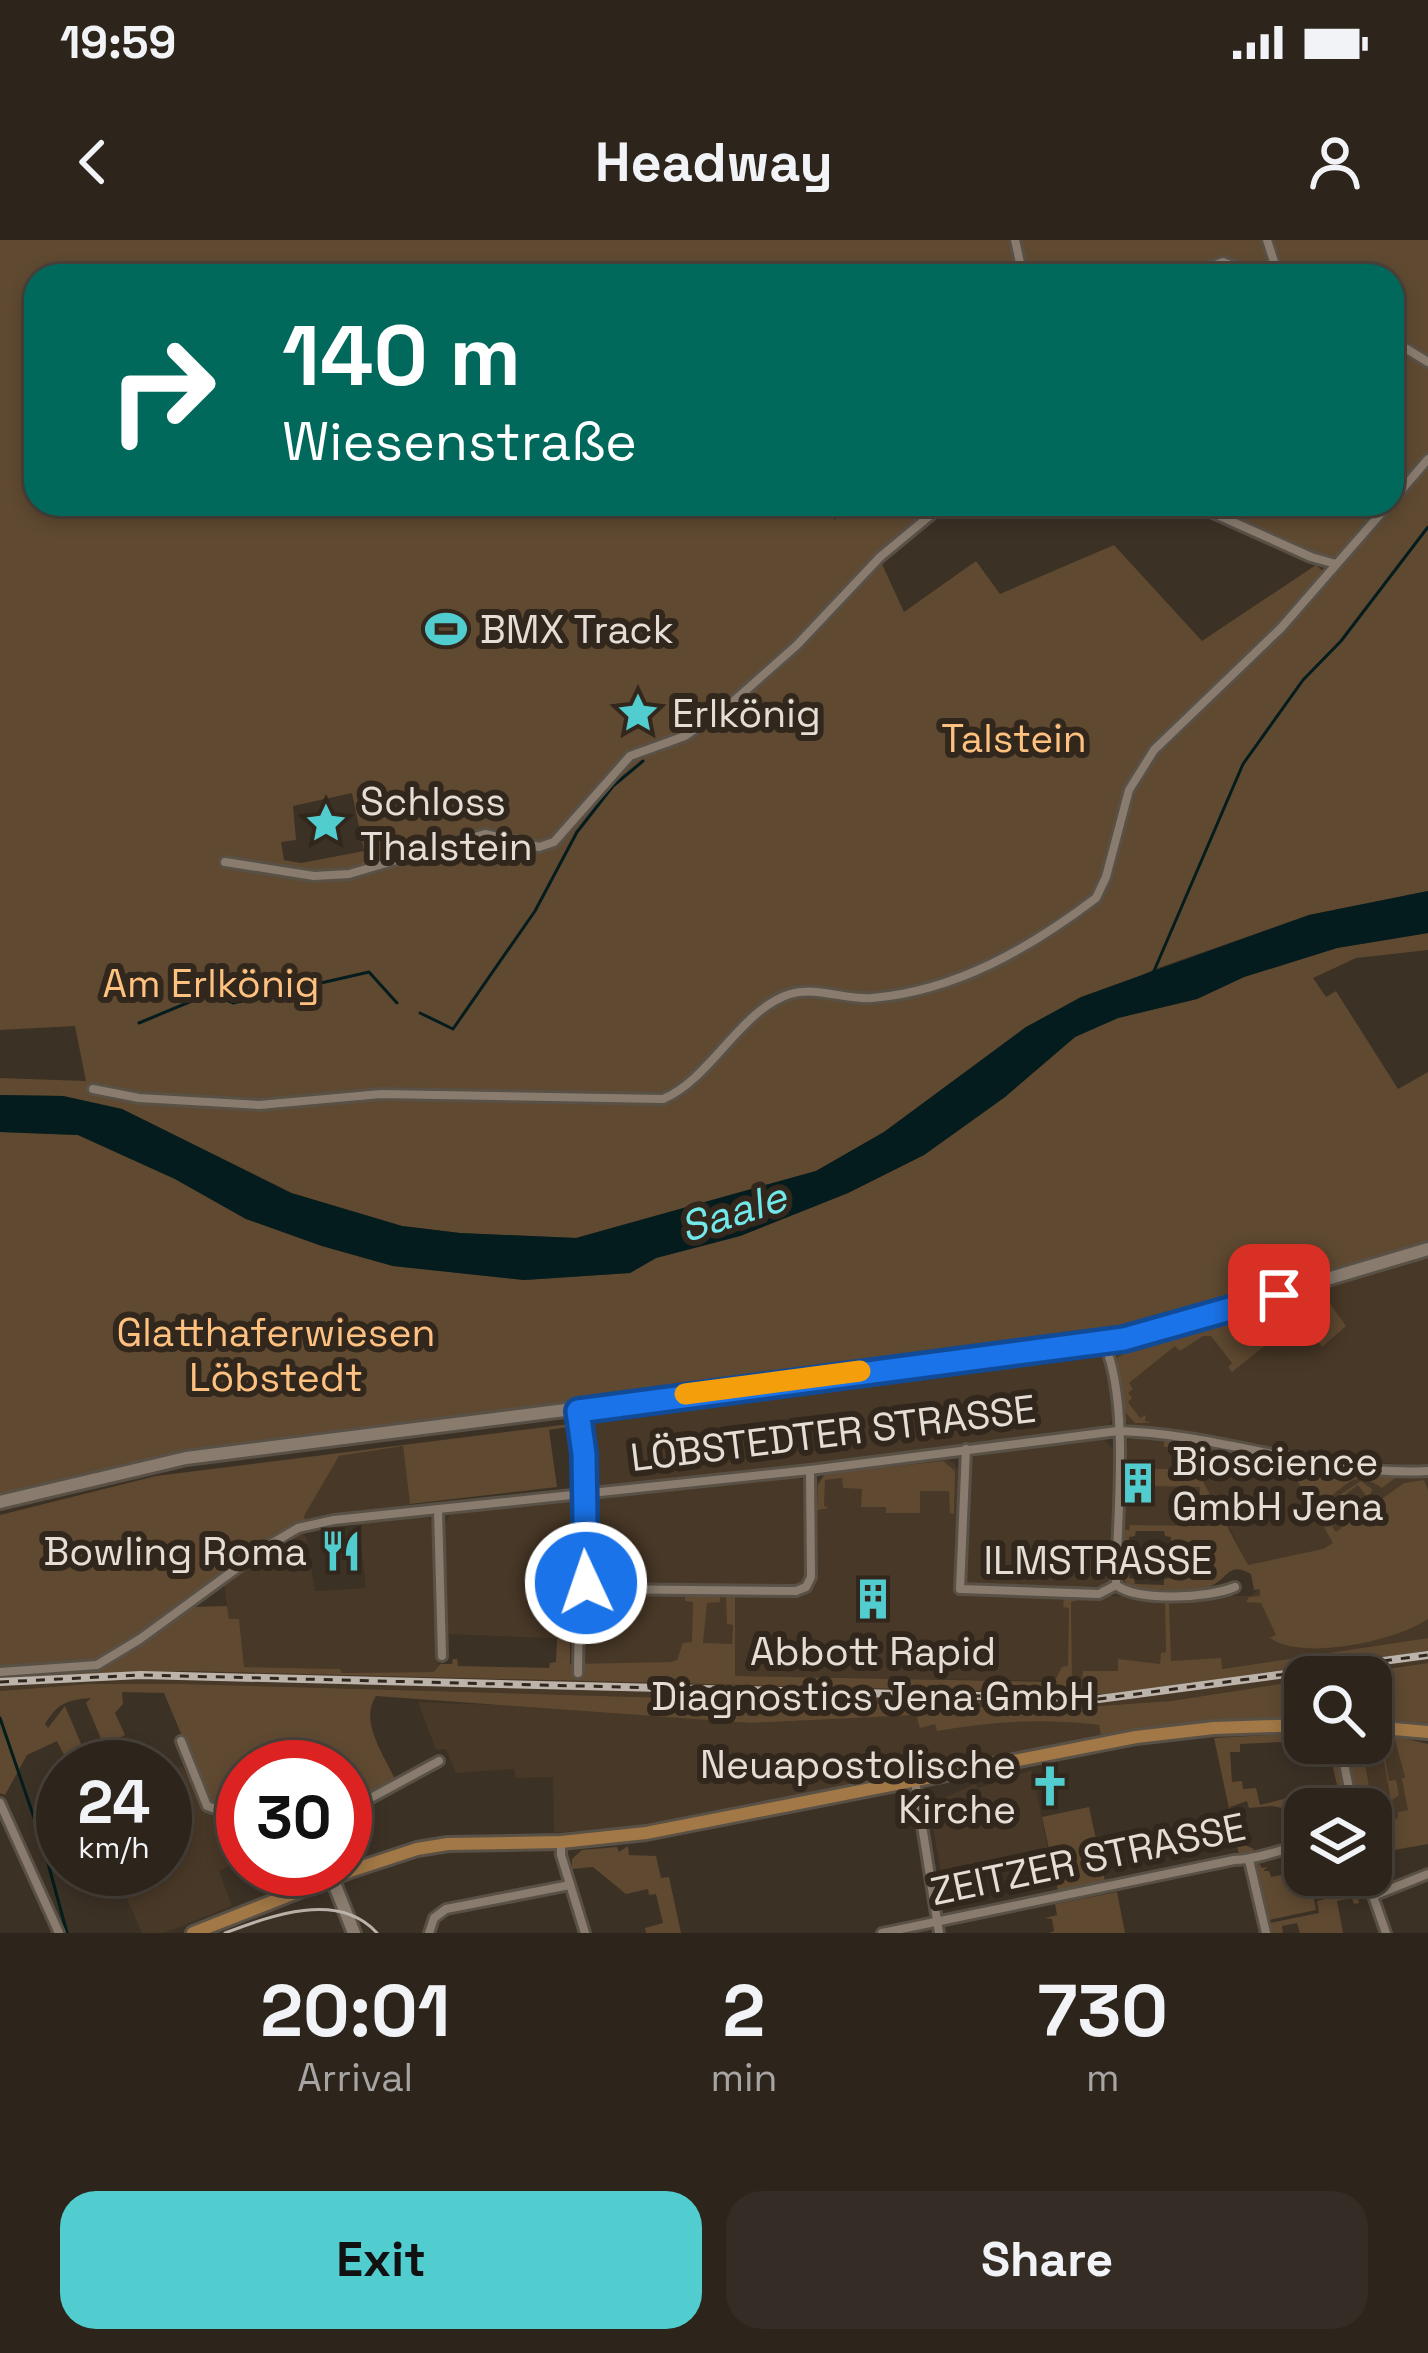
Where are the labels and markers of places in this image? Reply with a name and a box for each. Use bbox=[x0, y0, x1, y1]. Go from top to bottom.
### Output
place label: BMX Track bbox=[480, 605, 674, 654]
sports icon: BMX Track bbox=[423, 606, 469, 652]
place label: Erlkönig bbox=[672, 689, 821, 738]
place icon: Erlkönig bbox=[615, 690, 661, 736]
place label: Schloss Thalstein bbox=[360, 777, 533, 871]
place icon: Schloss Thalstein bbox=[303, 800, 349, 846]
pin bbox=[1228, 1244, 1330, 1346]
place label: Bioscience GmbH Jena bbox=[1172, 1437, 1384, 1531]
building icon: Bioscience GmbH Jena bbox=[1115, 1460, 1161, 1506]
place label: Bowling Roma bbox=[44, 1527, 307, 1576]
restaurant icon: Bowling Roma bbox=[318, 1528, 364, 1574]
building icon: Abbott Rapid Diagnostics Jena GmbH bbox=[850, 1576, 896, 1622]
place label: Abbott Rapid Diagnostics Jena GmbH bbox=[651, 1627, 1095, 1721]
place label: Neuapostolische Kirche bbox=[700, 1740, 1016, 1834]
church icon: Neuapostolische Kirche bbox=[1027, 1763, 1073, 1809]

